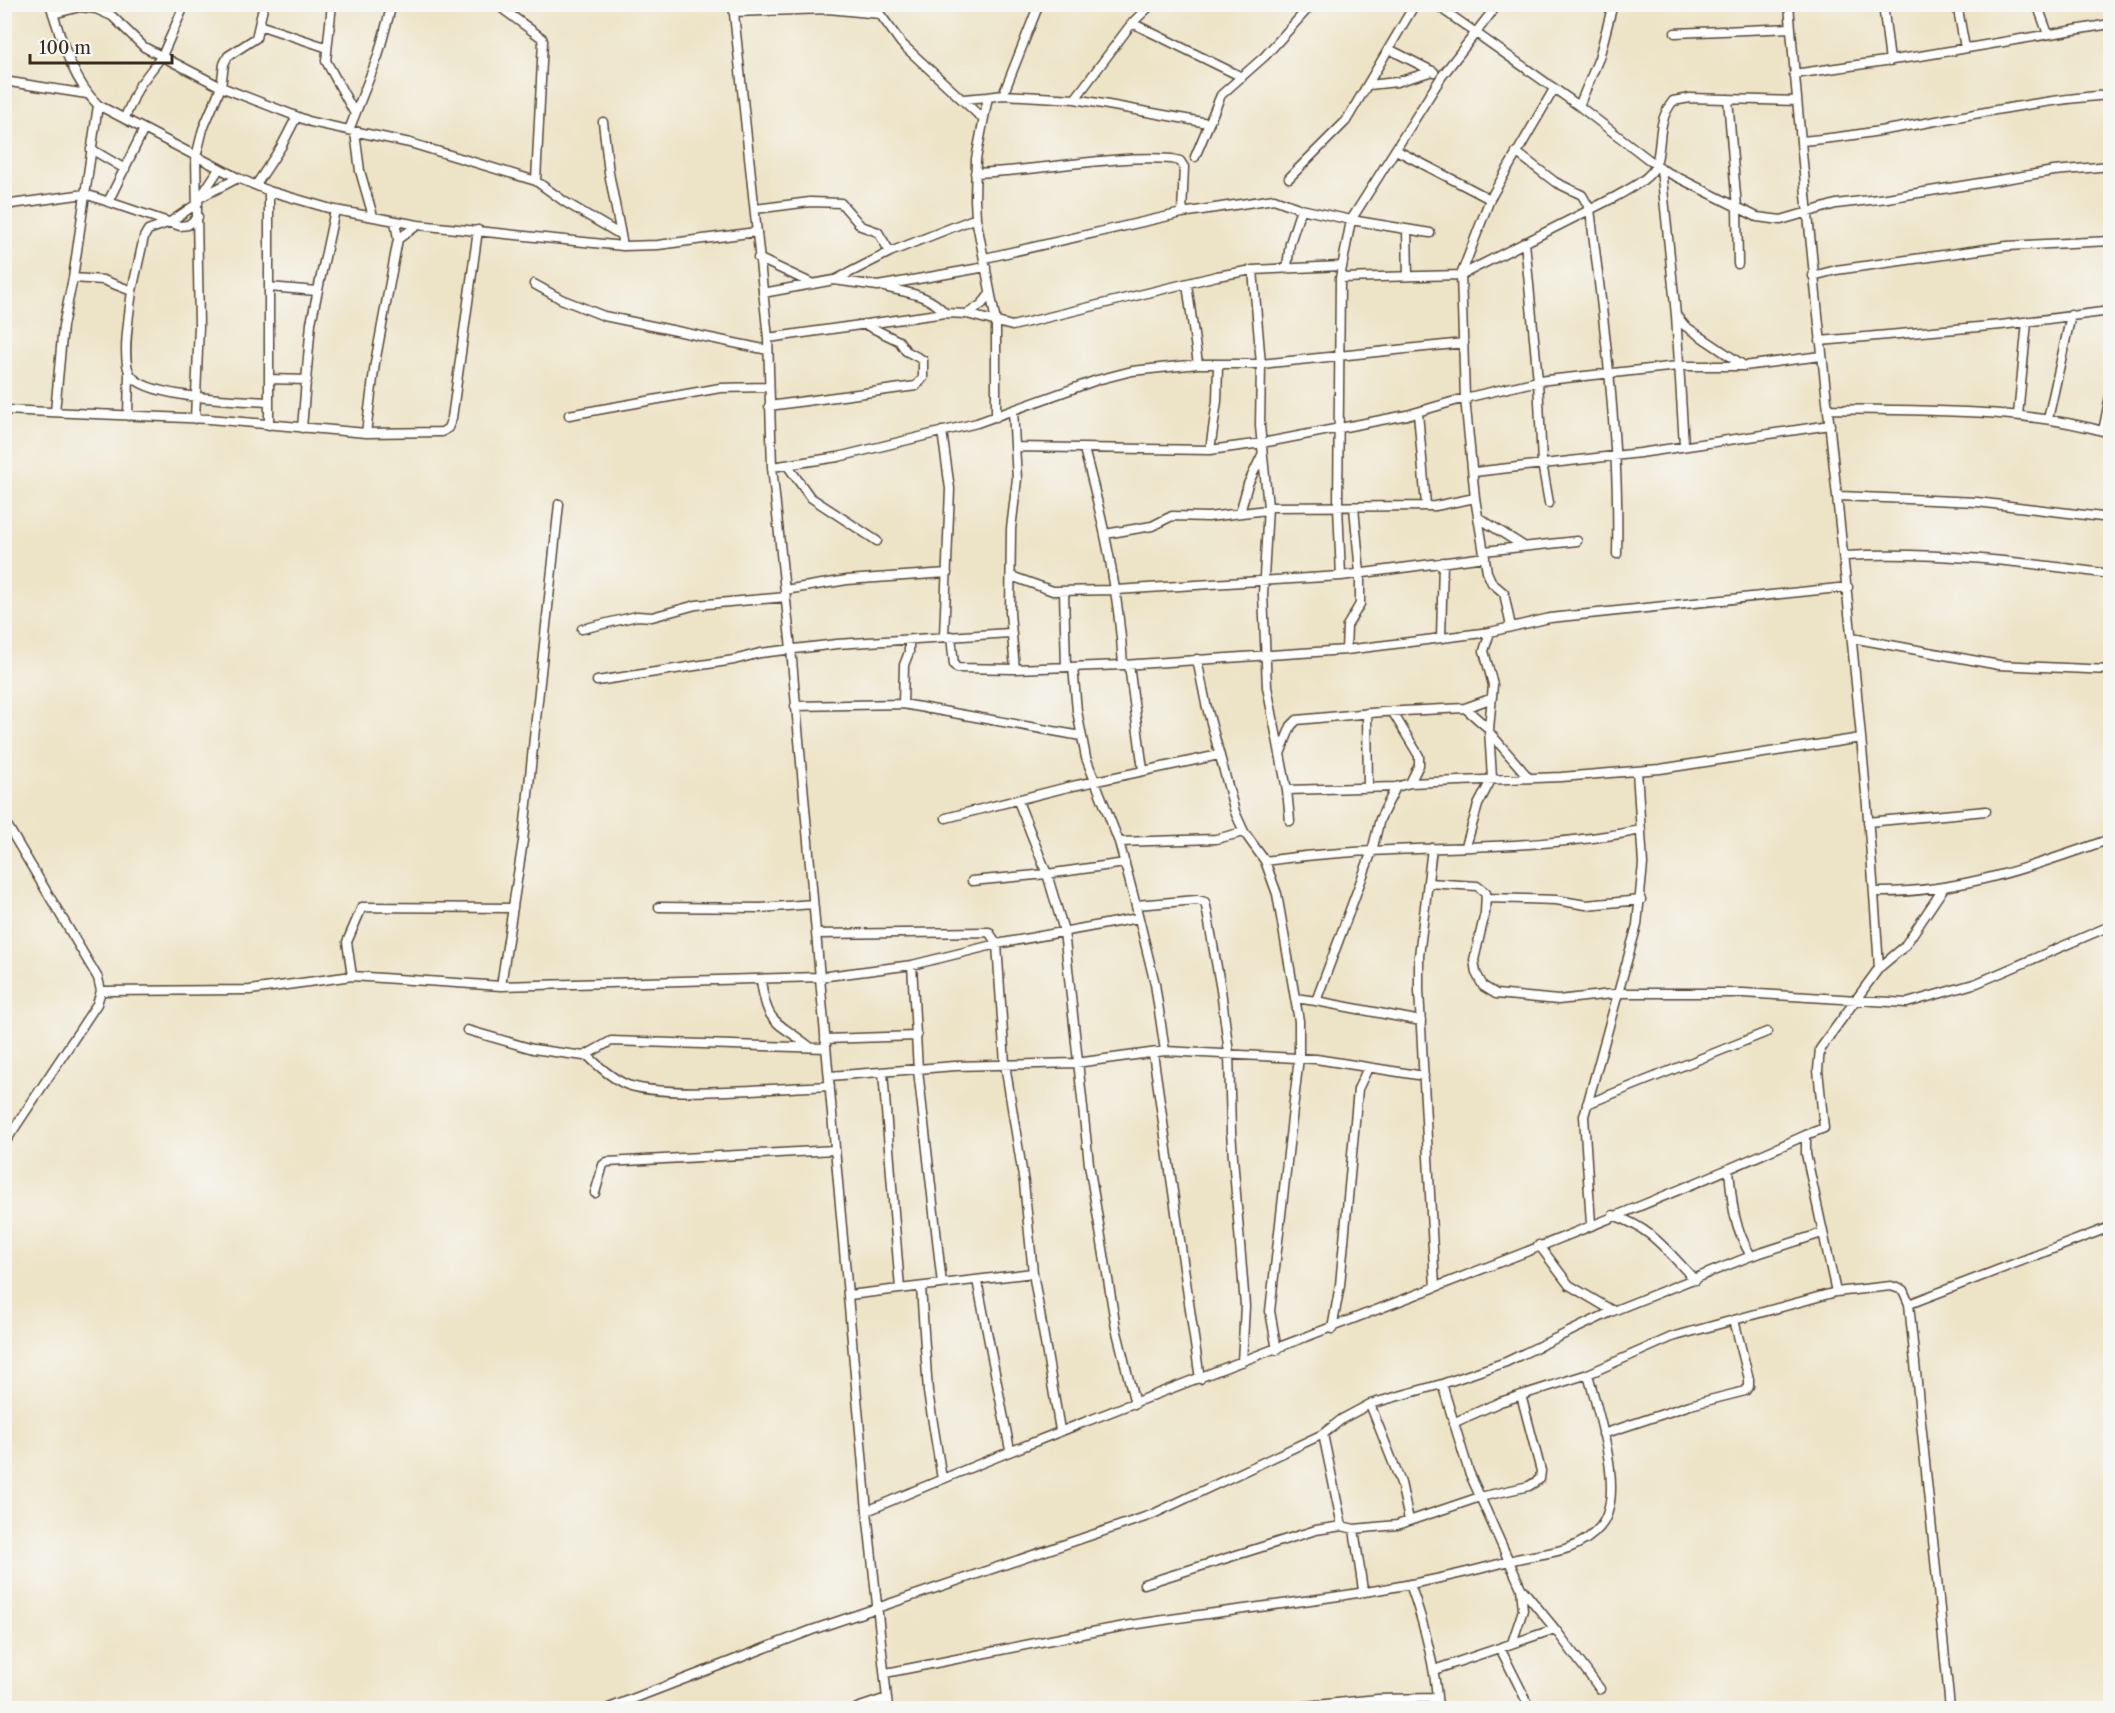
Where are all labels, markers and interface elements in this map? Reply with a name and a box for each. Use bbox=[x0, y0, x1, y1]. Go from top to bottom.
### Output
scale bar bbox=[30, 27, 172, 65]
text: 100 m bbox=[39, 37, 91, 59]

